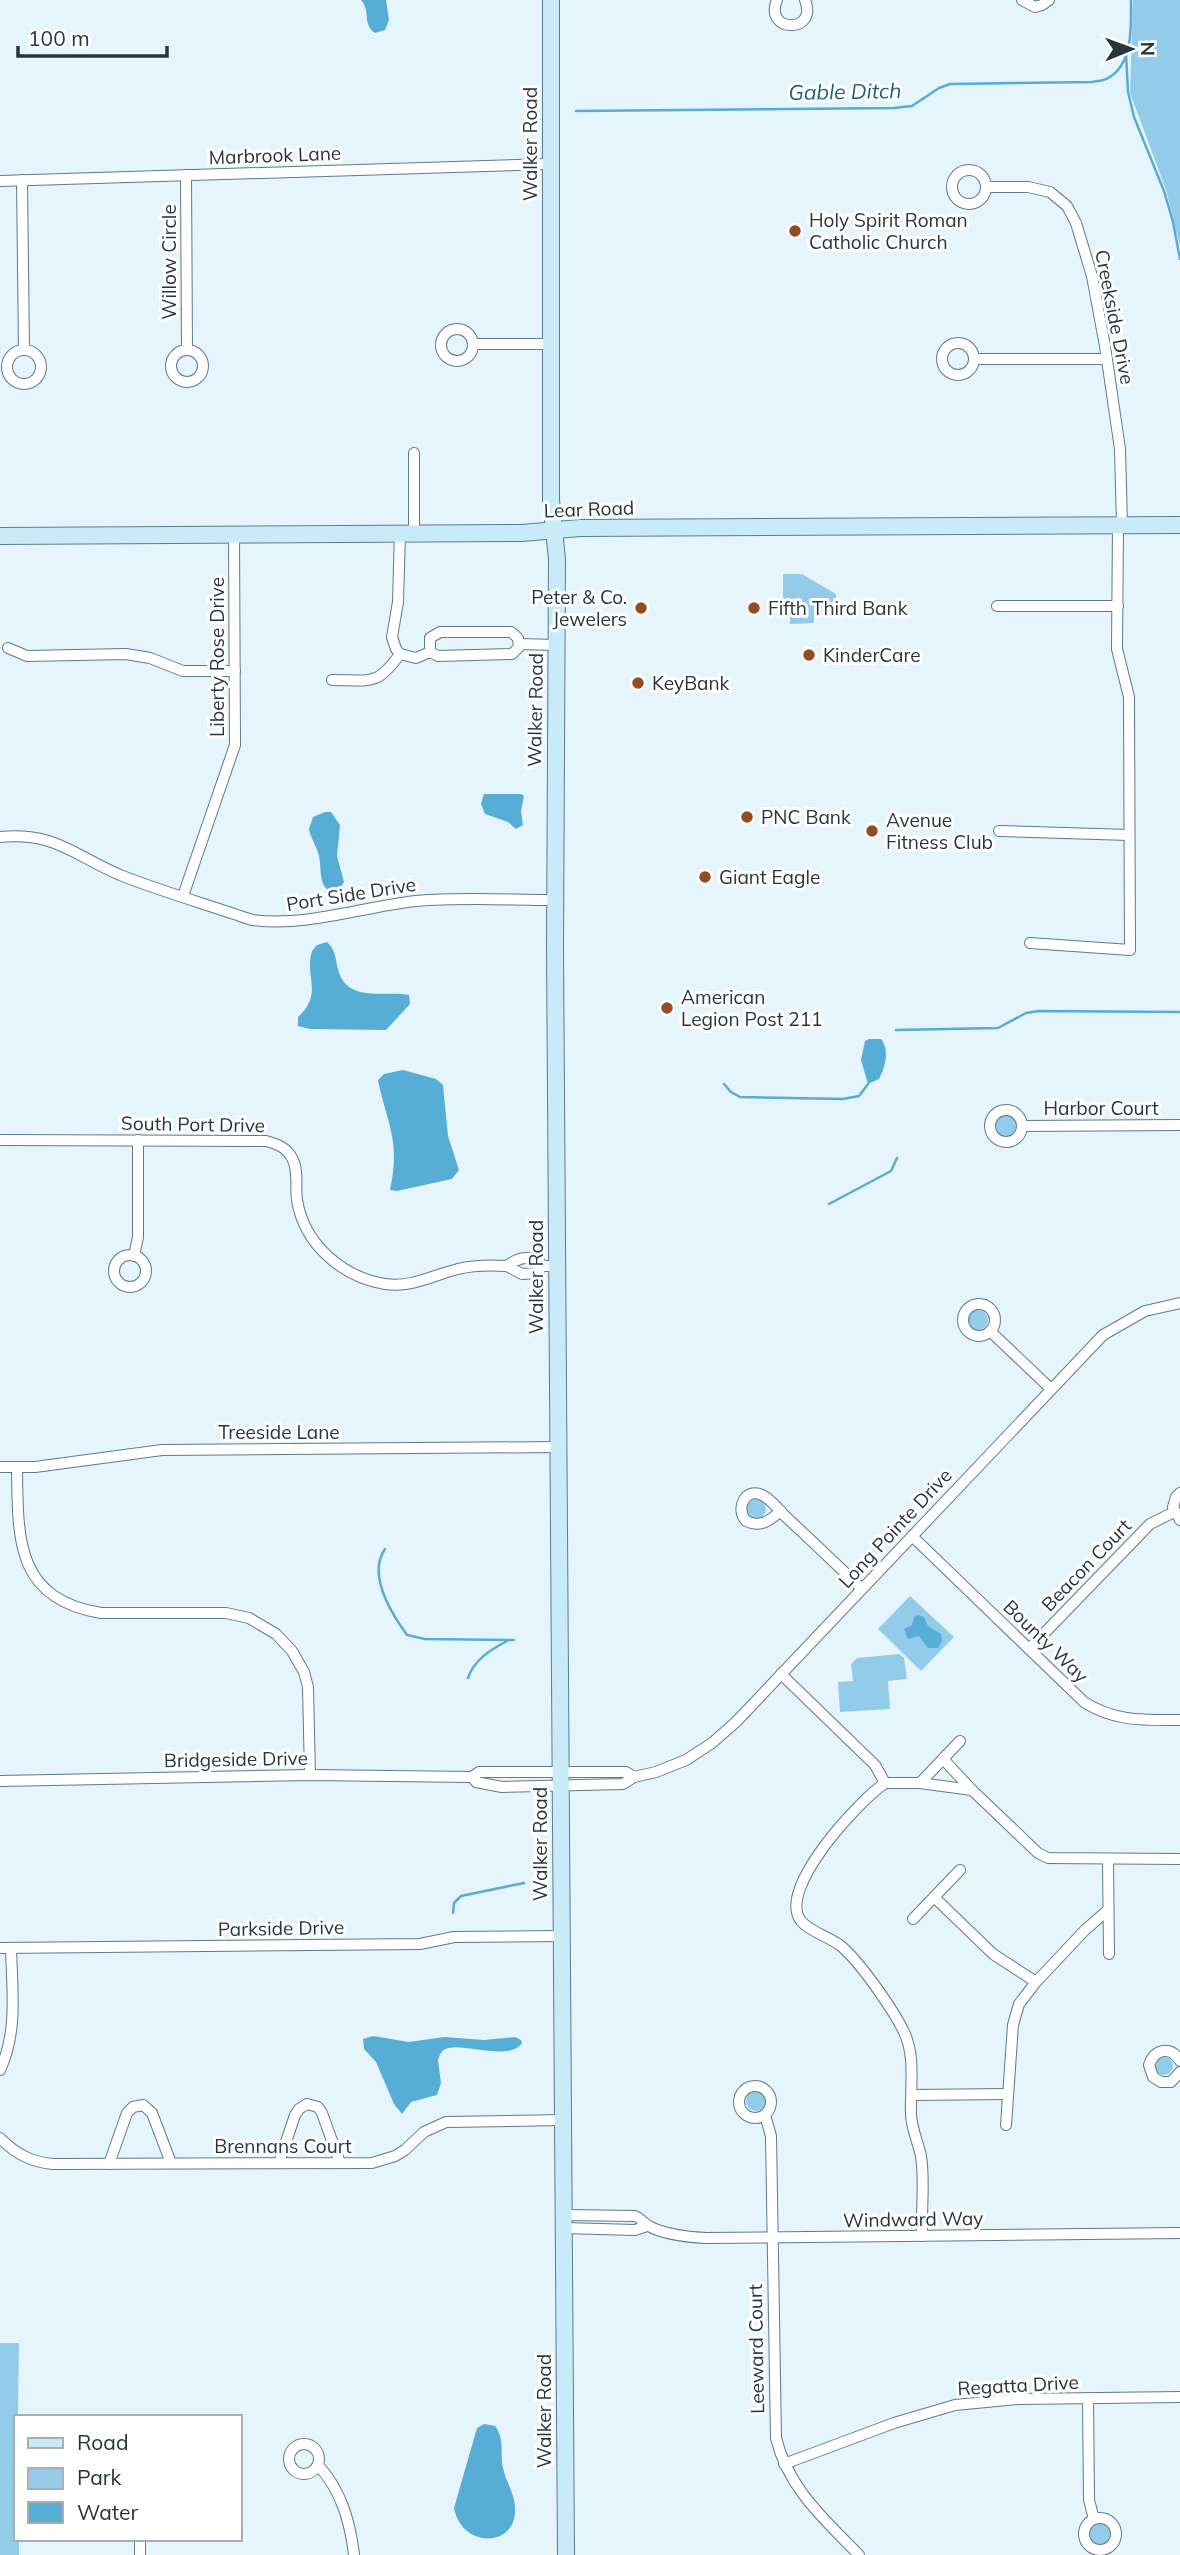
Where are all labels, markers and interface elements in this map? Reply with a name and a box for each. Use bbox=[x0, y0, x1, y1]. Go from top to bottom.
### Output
scale bar bbox=[18, 14, 166, 58]
north arrow bbox=[1096, 14, 1166, 84]
text: 100 m bbox=[28, 25, 90, 51]
text: N bbox=[1136, 41, 1160, 56]
water label: Gable Ditch bbox=[788, 77, 902, 105]
street label: Walker Road bbox=[518, 87, 542, 201]
street label: Marbrook Lane bbox=[208, 141, 342, 169]
street label: Willow Circle bbox=[157, 204, 181, 320]
place label: Holy Spirit Roman Catholic Church bbox=[809, 208, 968, 254]
marker: Holy Spirit Roman Catholic Church bbox=[787, 223, 803, 239]
street label: Creekside Drive bbox=[1090, 248, 1140, 386]
street label: Lear Road bbox=[543, 495, 635, 523]
street label: Liberty Rose Drive bbox=[205, 577, 229, 737]
place label: Peter & Co. Jewelers bbox=[531, 585, 627, 631]
place label: Fifth Third Bank bbox=[768, 596, 908, 620]
marker: Peter & Co. Jewelers bbox=[633, 600, 649, 616]
marker: Fifth Third Bank bbox=[746, 600, 762, 616]
place label: KinderCare bbox=[823, 643, 921, 667]
marker: KinderCare bbox=[801, 647, 817, 663]
street label: Walker Road bbox=[522, 653, 548, 767]
place label: KeyBank bbox=[652, 671, 730, 695]
marker: KeyBank bbox=[630, 675, 646, 691]
place label: PNC Bank bbox=[761, 805, 851, 829]
place label: Avenue Fitness Club bbox=[886, 808, 993, 854]
marker: PNC Bank bbox=[739, 809, 755, 825]
marker: Avenue Fitness Club bbox=[864, 823, 880, 839]
place label: Giant Eagle bbox=[719, 865, 820, 889]
marker: Giant Eagle bbox=[697, 869, 713, 885]
street label: Port Side Drive bbox=[285, 872, 417, 916]
place label: American Legion Post 211 bbox=[681, 985, 822, 1031]
marker: American Legion Post 211 bbox=[659, 1000, 675, 1016]
street label: Harbor Court bbox=[1043, 1096, 1159, 1120]
street label: South Port Drive bbox=[121, 1111, 265, 1137]
street label: Walker Road bbox=[524, 1220, 548, 1334]
street label: Treeside Lane bbox=[218, 1420, 340, 1444]
street label: Long Pointe Drive bbox=[833, 1463, 957, 1593]
street label: Beacon Court bbox=[1036, 1514, 1136, 1616]
street label: Bounty Way bbox=[998, 1594, 1094, 1688]
street label: Bridgeside Drive bbox=[164, 1746, 308, 1772]
street label: Walker Road bbox=[528, 1787, 552, 1901]
street label: Parkside Drive bbox=[218, 1915, 344, 1941]
street label: Brennans Court bbox=[214, 2134, 352, 2158]
street label: Windward Way bbox=[843, 2206, 983, 2232]
street label: Leeward Court bbox=[743, 2284, 769, 2414]
street label: Walker Road bbox=[532, 2354, 556, 2468]
street label: Regatta Drive bbox=[957, 2370, 1079, 2400]
legend bbox=[14, 2415, 242, 2541]
text: Road bbox=[77, 2429, 128, 2455]
text: Park bbox=[77, 2464, 121, 2490]
text: Water bbox=[77, 2499, 138, 2525]

